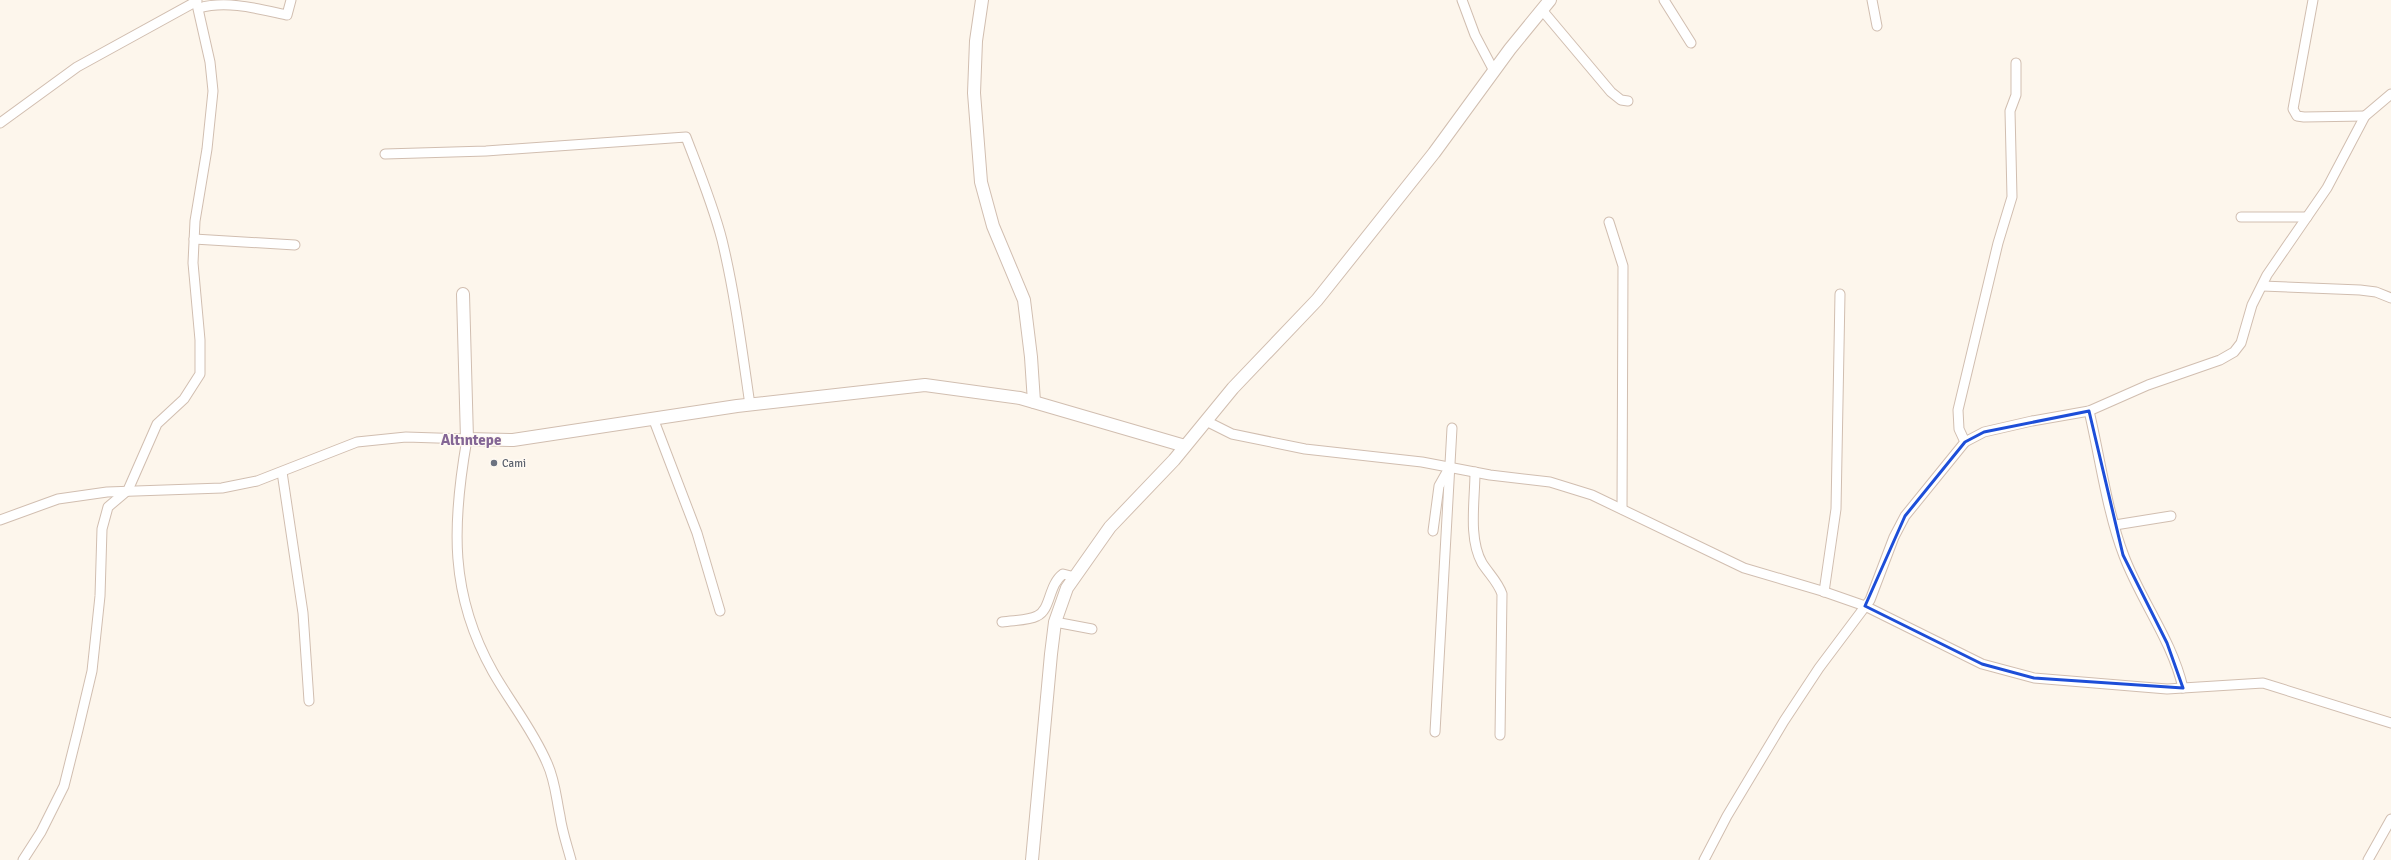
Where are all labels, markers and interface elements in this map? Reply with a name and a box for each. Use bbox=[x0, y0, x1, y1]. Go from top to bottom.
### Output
district label: Altıntepe bbox=[441, 431, 501, 449]
place label: Cami bbox=[502, 457, 526, 470]
marker: Cami bbox=[489, 458, 499, 468]

